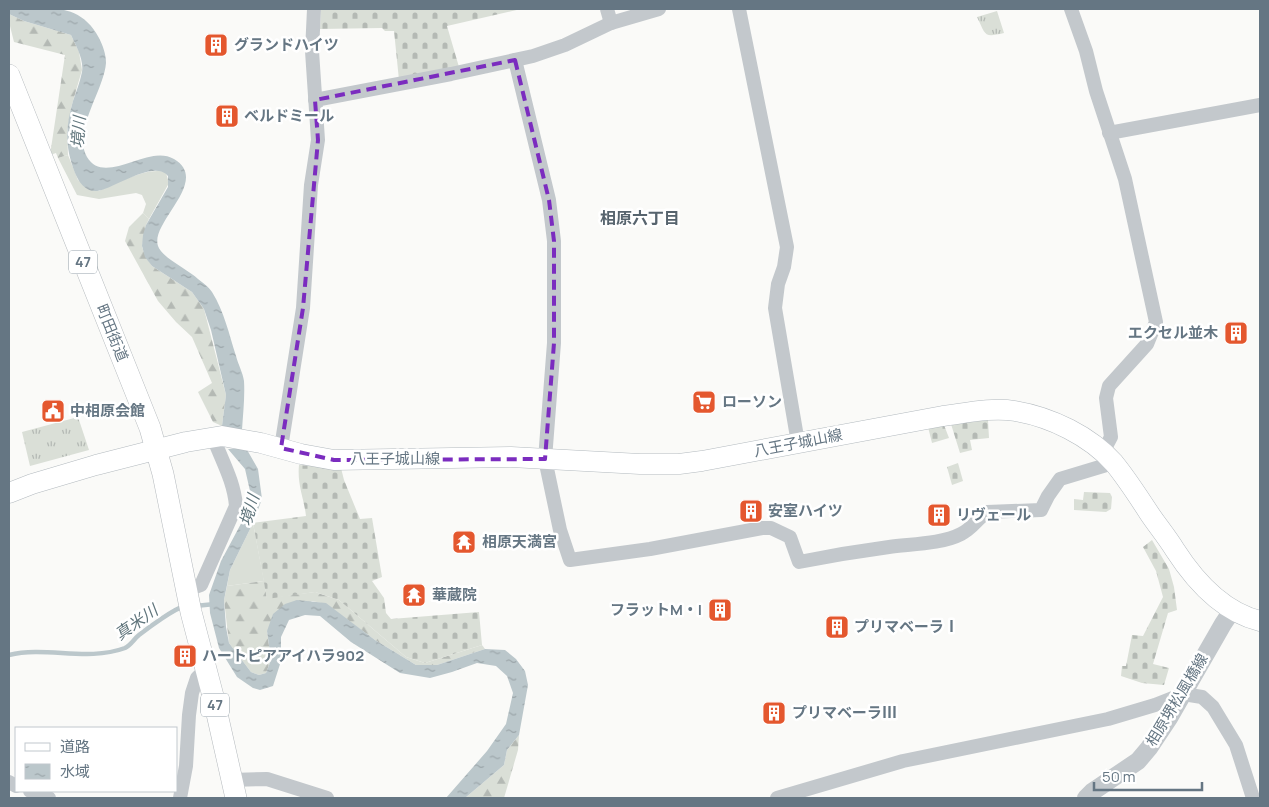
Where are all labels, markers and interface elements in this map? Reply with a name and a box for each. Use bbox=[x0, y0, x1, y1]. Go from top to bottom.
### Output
building icon: グランドハイツ bbox=[203, 32, 229, 58]
place label: グランドハイツ bbox=[234, 34, 339, 55]
building icon: ベルドミール bbox=[214, 103, 240, 129]
place label: ベルドミール bbox=[244, 105, 334, 126]
water label: 境川 bbox=[66, 113, 90, 149]
district label: 相原六丁目 bbox=[600, 207, 680, 229]
road number: 47 bbox=[69, 250, 97, 274]
street label: 町田街道 bbox=[91, 301, 133, 365]
building icon: エクセル並木 bbox=[1223, 320, 1249, 346]
place label: エクセル並木 bbox=[1128, 322, 1218, 343]
supermarket icon: ローソン bbox=[691, 389, 717, 415]
place label: ローソン bbox=[722, 391, 782, 412]
public building icon: 中相原会館 bbox=[40, 398, 66, 424]
place label: 中相原会館 bbox=[70, 400, 145, 421]
street label: 八王子城山線 bbox=[752, 424, 844, 461]
street label: 八王子城山線 bbox=[350, 448, 440, 469]
water label: 境川 bbox=[234, 490, 265, 528]
building icon: 安室ハイツ bbox=[738, 498, 764, 524]
place label: 安室ハイツ bbox=[768, 500, 843, 521]
building icon: リヴェール bbox=[926, 502, 952, 528]
place label: リヴェール bbox=[956, 504, 1031, 525]
temple icon: 相原天満宮 bbox=[451, 529, 477, 555]
place label: 相原天満宮 bbox=[482, 531, 557, 552]
temple icon: 華蔵院 bbox=[401, 582, 427, 608]
place label: 華蔵院 bbox=[432, 584, 477, 605]
building icon: フラットM・I bbox=[707, 597, 733, 623]
water label: 真米川 bbox=[110, 598, 164, 645]
place label: フラットM・I bbox=[610, 599, 702, 620]
building icon: プリマベーラⅠ bbox=[824, 614, 850, 640]
place label: プリマベーラⅠ bbox=[854, 616, 959, 637]
building icon: ハートピアアイハラ902 bbox=[172, 643, 198, 669]
place label: ハートピアアイハラ902 bbox=[202, 645, 364, 666]
street label: 相原堺松風橋線 bbox=[1141, 649, 1213, 750]
road number: 47 bbox=[201, 694, 229, 716]
building icon: プリマベーラⅢ bbox=[761, 700, 787, 726]
place label: プリマベーラⅢ bbox=[792, 702, 897, 723]
legend bbox=[15, 727, 178, 792]
text: 道路 bbox=[60, 736, 90, 757]
scale bar bbox=[1094, 760, 1202, 792]
text: 水域 bbox=[60, 761, 90, 782]
text: 50 m bbox=[1102, 766, 1136, 787]

